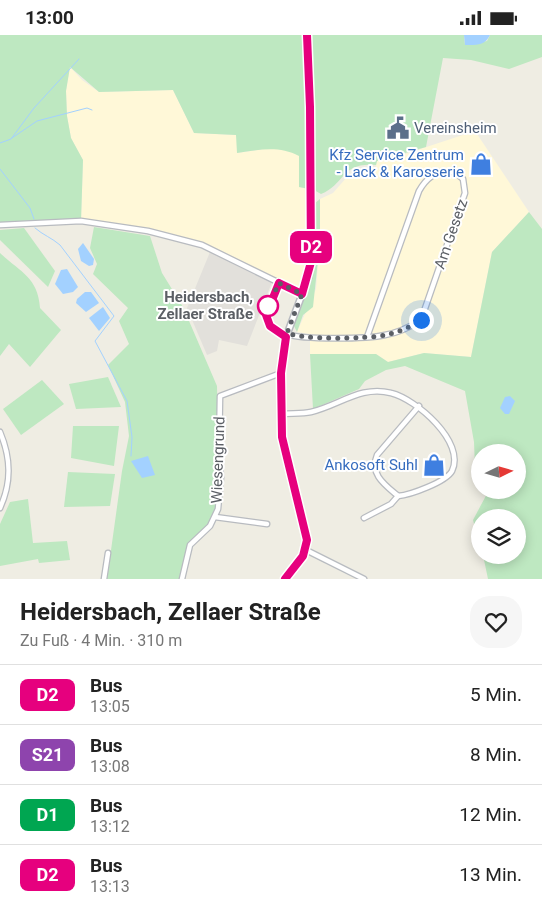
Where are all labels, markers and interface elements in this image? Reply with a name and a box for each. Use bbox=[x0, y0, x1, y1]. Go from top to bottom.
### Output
text: 13:00 bbox=[25, 6, 74, 29]
public building icon: Vereinsheim bbox=[385, 115, 411, 141]
place label: Vereinsheim bbox=[414, 119, 497, 137]
place label: Kfz Service Zentrum - Lack & Karosserie bbox=[329, 146, 464, 181]
shop icon: Kfz Service Zentrum - Lack & Karosserie bbox=[468, 151, 494, 177]
street label: Am Gesetz bbox=[431, 197, 471, 271]
line badge: D2 bbox=[288, 231, 334, 263]
text: D2 bbox=[300, 236, 322, 257]
place label: Heidersbach, Zellaer Straße bbox=[157, 288, 253, 323]
marker: Heidersbach, Zellaer Straße bbox=[257, 295, 279, 317]
your location bbox=[409, 308, 434, 333]
street label: Wiesengrund bbox=[207, 416, 229, 504]
north arrow bbox=[471, 444, 526, 499]
map controls bbox=[471, 444, 526, 564]
shop icon: Ankosoft Suhl bbox=[421, 452, 447, 478]
place label: Ankosoft Suhl bbox=[325, 456, 418, 474]
button: layers bbox=[471, 509, 526, 564]
button: heart bbox=[470, 596, 522, 648]
text: Heidersbach, Zellaer Straße bbox=[20, 598, 321, 626]
text: Zu Fuß · 4 Min. · 310 m bbox=[20, 631, 182, 650]
text: Bus bbox=[90, 674, 123, 697]
text: 5 Min. bbox=[470, 683, 522, 706]
text: D2 bbox=[36, 684, 59, 705]
text: 13:05 bbox=[90, 697, 130, 716]
text: Bus bbox=[90, 734, 123, 757]
text: 8 Min. bbox=[470, 743, 522, 766]
text: S21 bbox=[32, 744, 63, 765]
text: 13:08 bbox=[90, 757, 130, 776]
text: Bus bbox=[90, 794, 123, 817]
text: 12 Min. bbox=[459, 803, 522, 826]
text: D1 bbox=[36, 804, 59, 825]
text: 13:12 bbox=[90, 817, 130, 836]
text: Bus bbox=[90, 854, 123, 877]
text: 13 Min. bbox=[459, 863, 522, 886]
text: D2 bbox=[36, 864, 59, 885]
text: 13:13 bbox=[90, 877, 130, 896]

